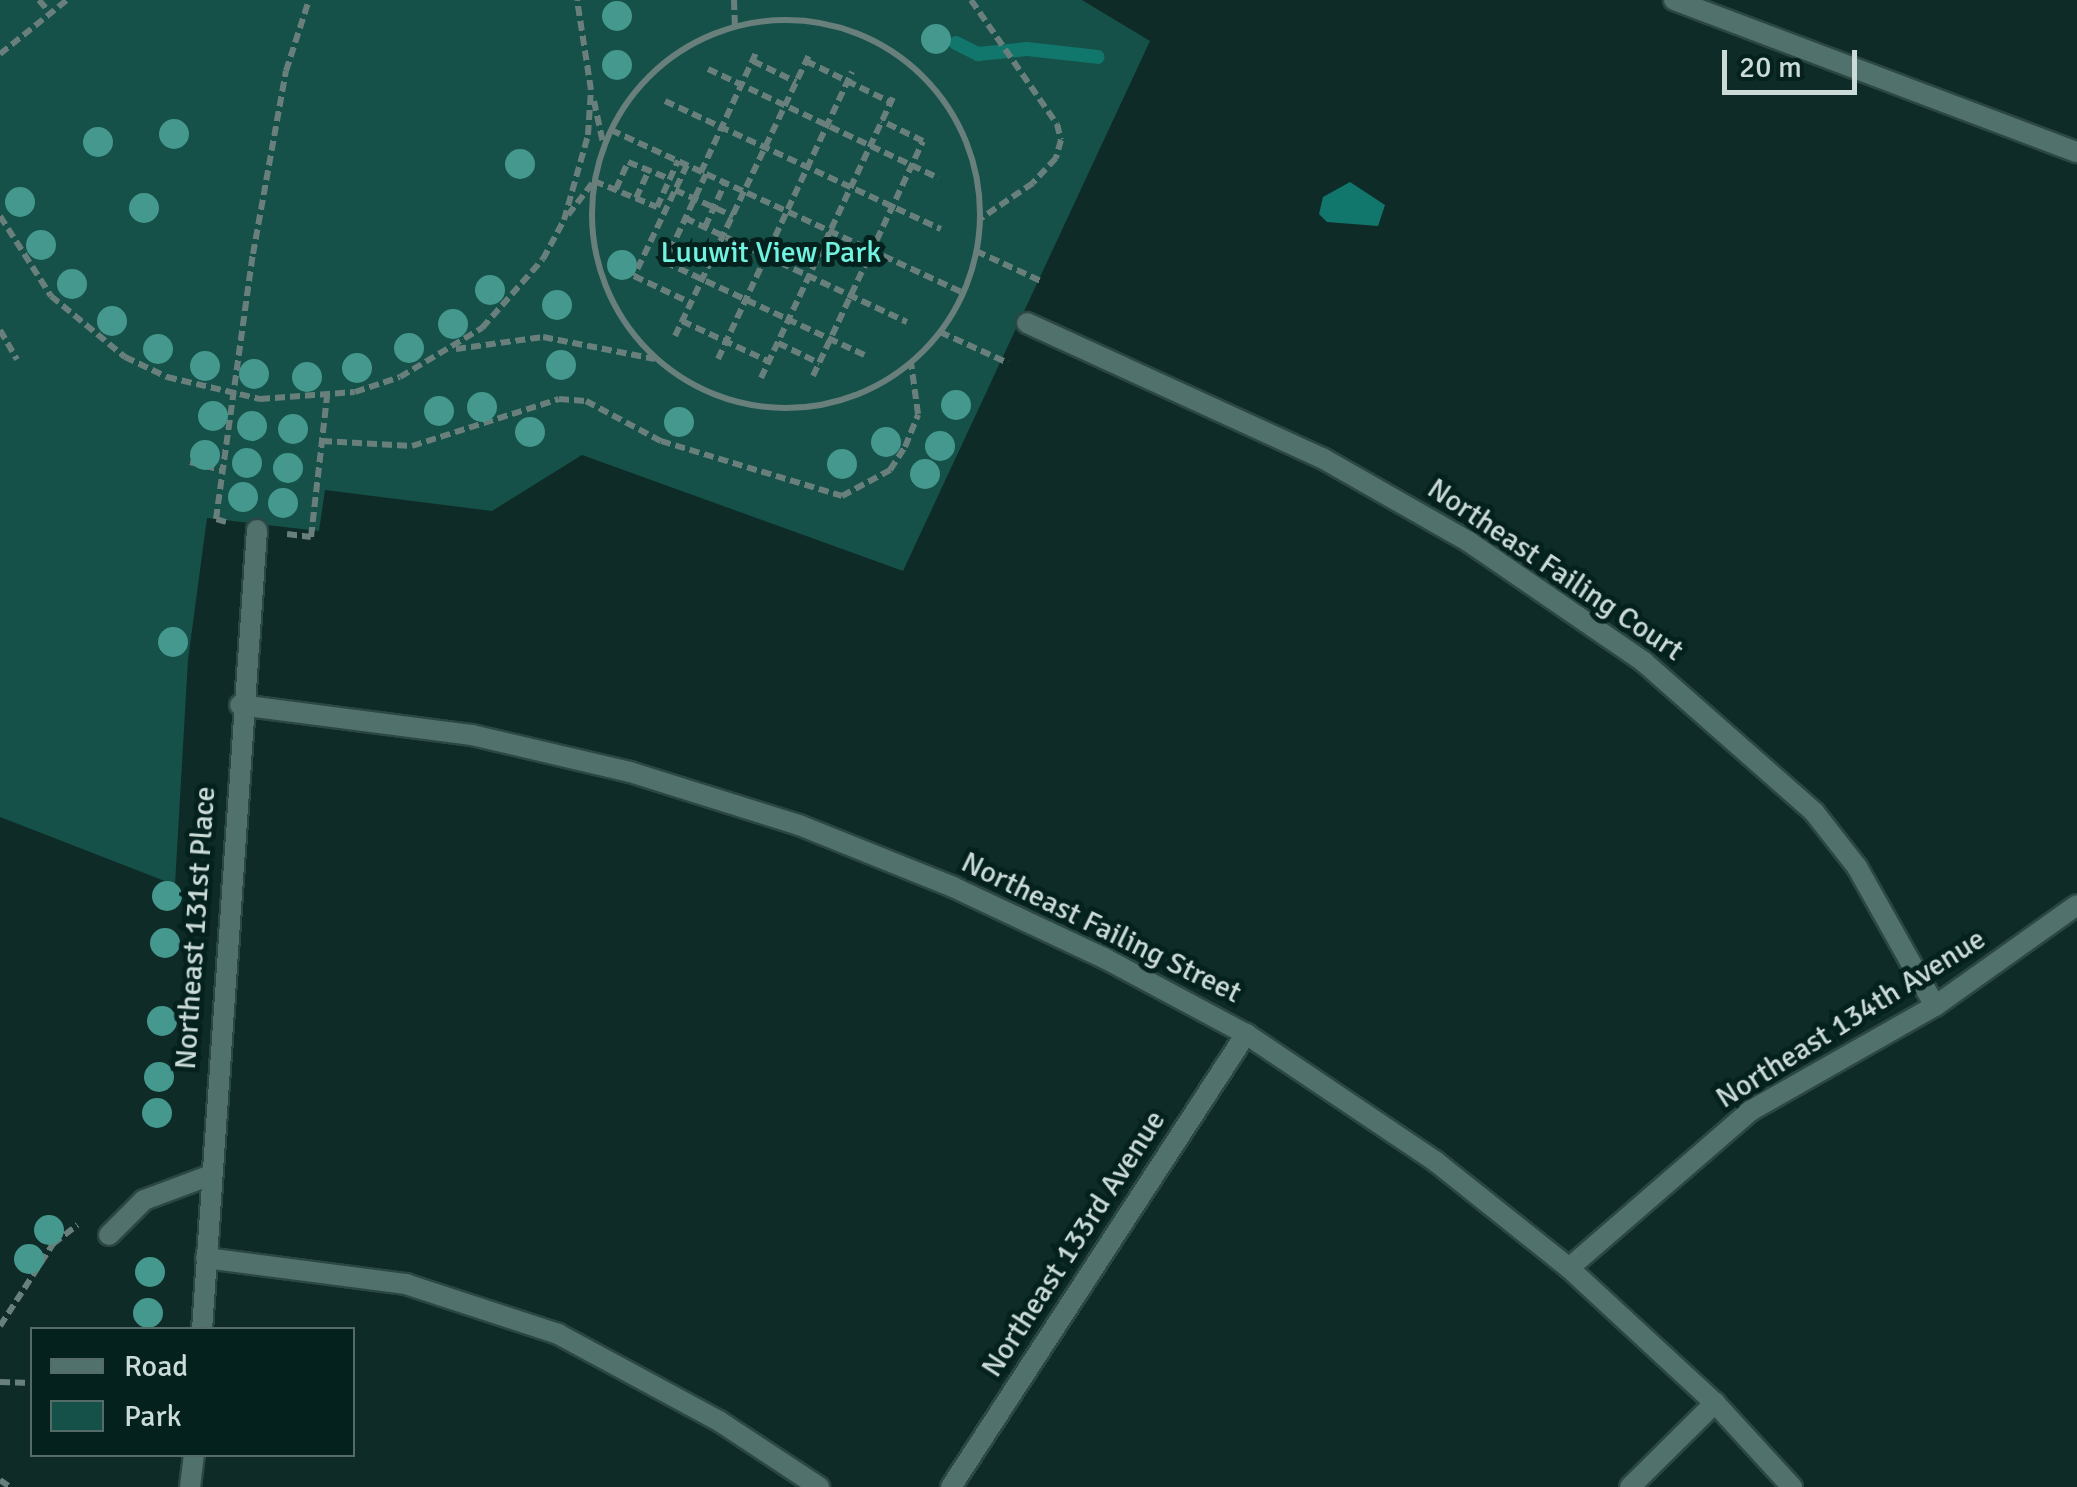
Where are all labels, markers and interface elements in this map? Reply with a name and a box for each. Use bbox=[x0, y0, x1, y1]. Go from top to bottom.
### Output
scale bar bbox=[1727, 30, 1862, 92]
text: 20 m bbox=[1739, 49, 1802, 86]
park label: Luuwit View Park bbox=[661, 235, 881, 271]
street label: Northeast Failing Court bbox=[1420, 471, 1690, 669]
street label: Northeast 131st Place bbox=[168, 785, 224, 1071]
street label: Northeast Failing Street bbox=[955, 845, 1247, 1011]
street label: Northeast 134th Avenue bbox=[1710, 921, 1992, 1117]
street label: Northeast 133rd Avenue bbox=[974, 1104, 1174, 1384]
legend bbox=[30, 1327, 355, 1457]
text: Road bbox=[124, 1348, 188, 1385]
text: Park bbox=[124, 1398, 182, 1435]

